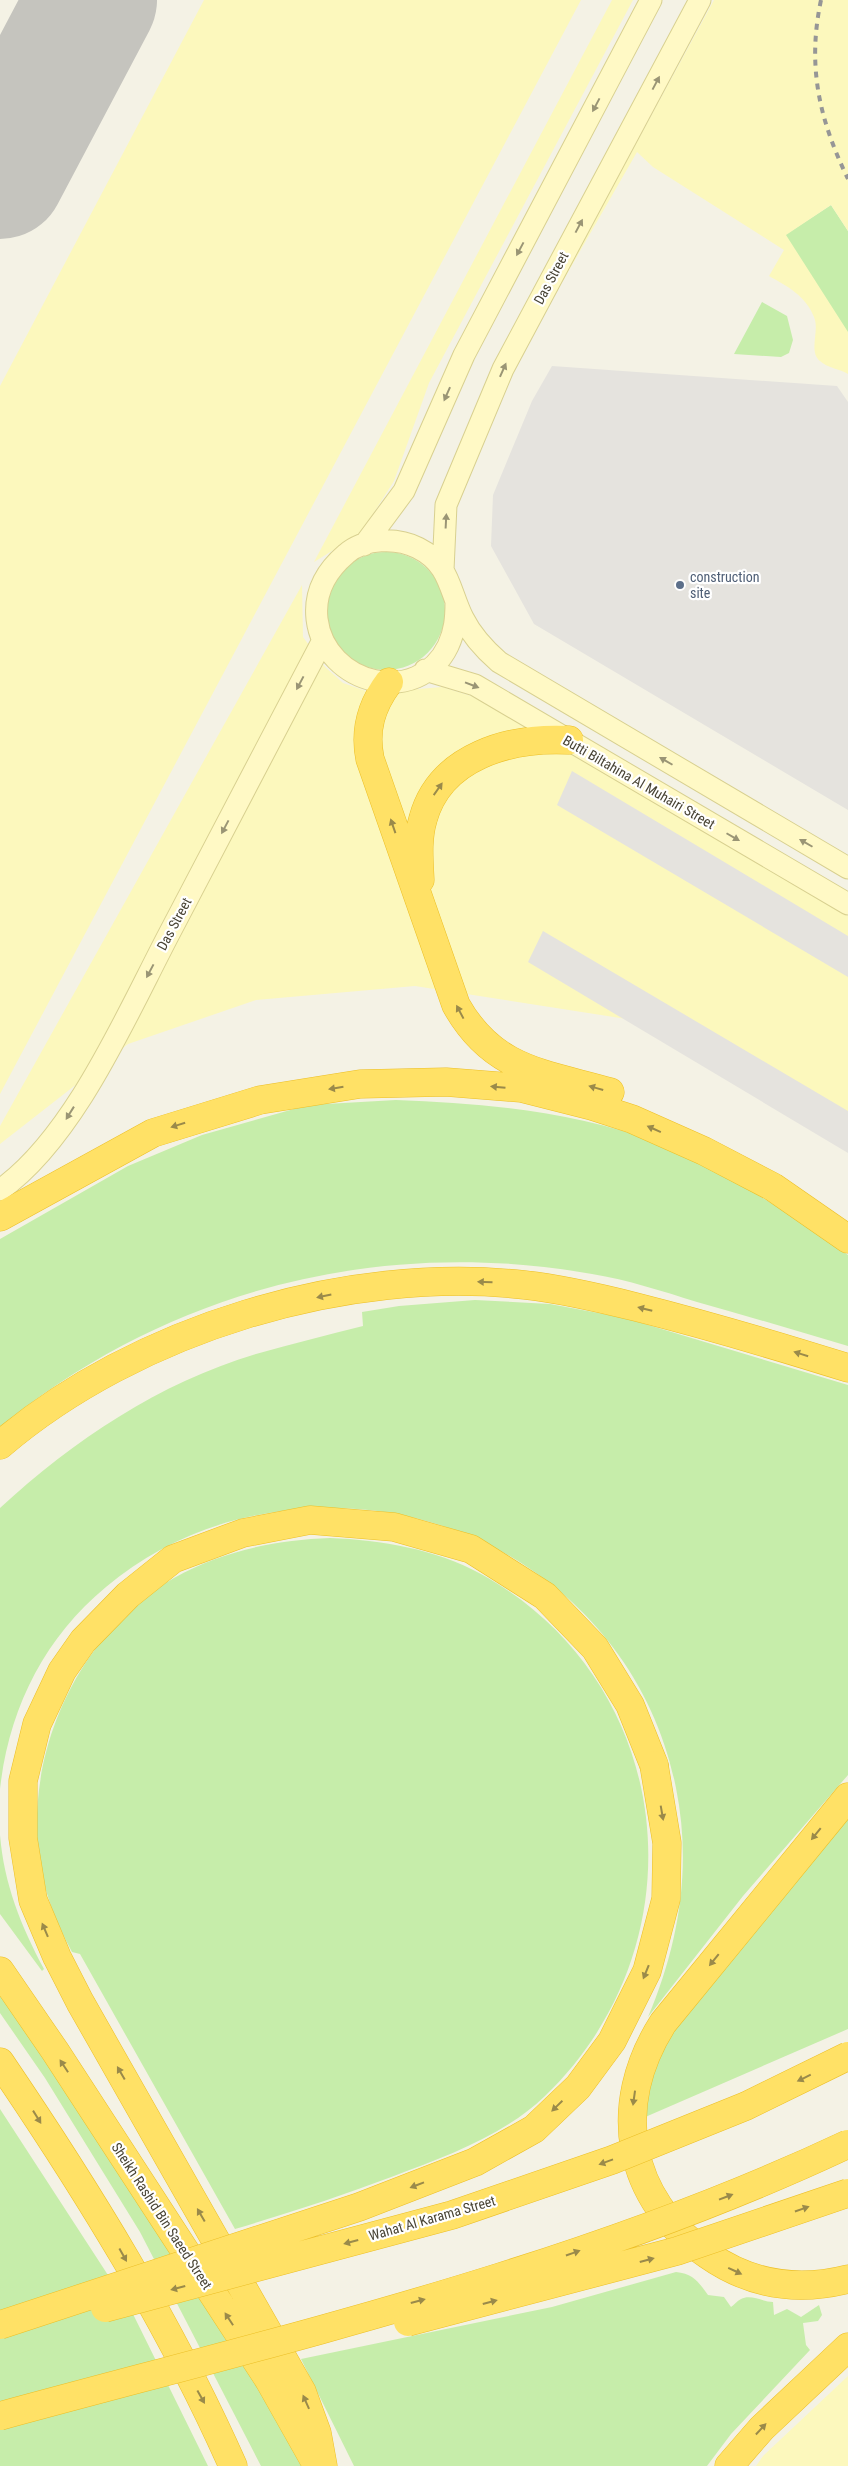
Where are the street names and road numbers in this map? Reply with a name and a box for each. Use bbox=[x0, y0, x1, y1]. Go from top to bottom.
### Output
street label: Das Street bbox=[531, 249, 571, 307]
street label: Butti Biltahina Al Muhairi Street bbox=[560, 732, 718, 832]
street label: Das Street bbox=[154, 895, 194, 953]
street label: Sheikh Rashid Bin Saeed Street bbox=[109, 2140, 215, 2292]
street label: Wahat Al Karama Street bbox=[367, 2192, 497, 2244]

